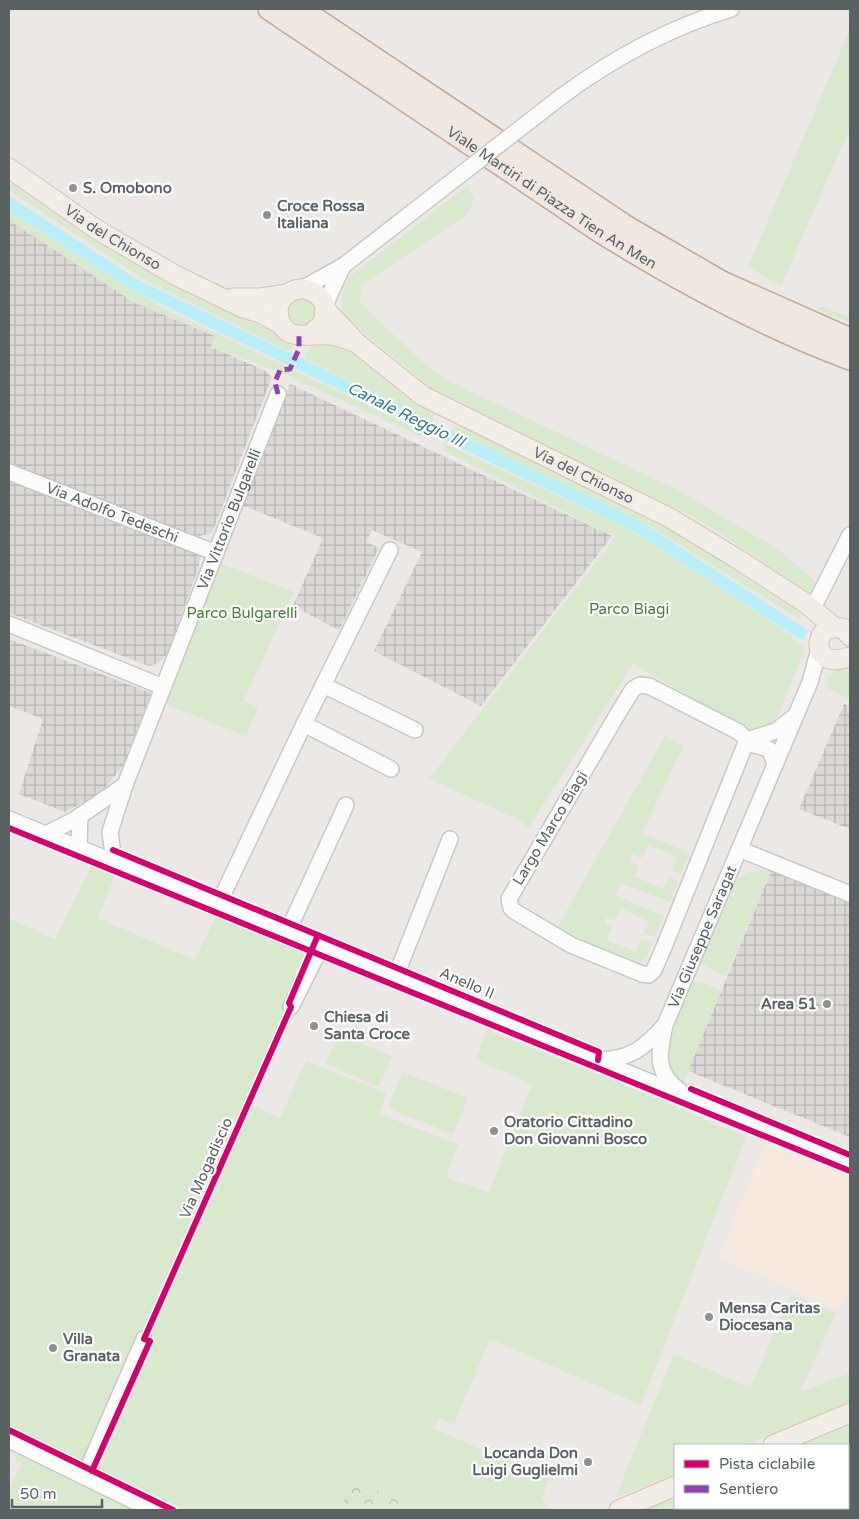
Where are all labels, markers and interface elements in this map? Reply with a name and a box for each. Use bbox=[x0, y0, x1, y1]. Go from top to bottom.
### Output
street label: Viale Martiri di Piazza Tien An Men bbox=[444, 122, 660, 273]
place label: S. Omobono bbox=[83, 179, 172, 197]
marker: S. Omobono bbox=[67, 182, 79, 194]
place label: Croce Rossa Italiana bbox=[277, 197, 365, 232]
street label: Via del Chionso bbox=[61, 201, 164, 274]
marker: Croce Rossa Italiana bbox=[261, 209, 273, 221]
water label: Canale Reggio III bbox=[344, 378, 469, 453]
street label: Via del Chionso bbox=[530, 443, 637, 508]
street label: Via Vittorio Bulgarelli bbox=[193, 446, 265, 592]
street label: Via Adolfo Tedeschi bbox=[44, 478, 181, 546]
park label: Parco Biagi bbox=[589, 600, 669, 618]
park label: Parco Bulgarelli bbox=[187, 604, 297, 622]
street label: Largo Marco Biagi bbox=[509, 768, 591, 888]
street label: Via Giuseppe Saragat bbox=[664, 863, 740, 1011]
street label: Anello II bbox=[437, 963, 497, 1003]
place label: Area 51 bbox=[761, 995, 817, 1013]
marker: Area 51 bbox=[821, 998, 833, 1010]
place label: Chiesa di Santa Croce bbox=[324, 1008, 411, 1043]
marker: Chiesa di Santa Croce bbox=[308, 1020, 320, 1032]
place label: Oratorio Cittadino Don Giovanni Bosco bbox=[504, 1113, 647, 1148]
street label: Via Mogadiscio bbox=[176, 1115, 236, 1221]
marker: Oratorio Cittadino Don Giovanni Bosco bbox=[488, 1125, 500, 1137]
place label: Mensa Caritas Diocesana bbox=[719, 1299, 820, 1334]
marker: Mensa Caritas Diocesana bbox=[703, 1311, 715, 1323]
place label: Villa Granata bbox=[63, 1330, 120, 1365]
marker: Villa Granata bbox=[47, 1342, 59, 1354]
place label: Locanda Don Luigi Guglielmi bbox=[472, 1444, 578, 1480]
legend bbox=[674, 1444, 849, 1509]
text: Pista ciclabile bbox=[719, 1455, 815, 1473]
marker: Locanda Don Luigi Guglielmi bbox=[582, 1456, 594, 1468]
scale bar bbox=[12, 1476, 102, 1508]
text: Sentiero bbox=[719, 1480, 778, 1498]
text: 50 m bbox=[20, 1485, 57, 1503]

